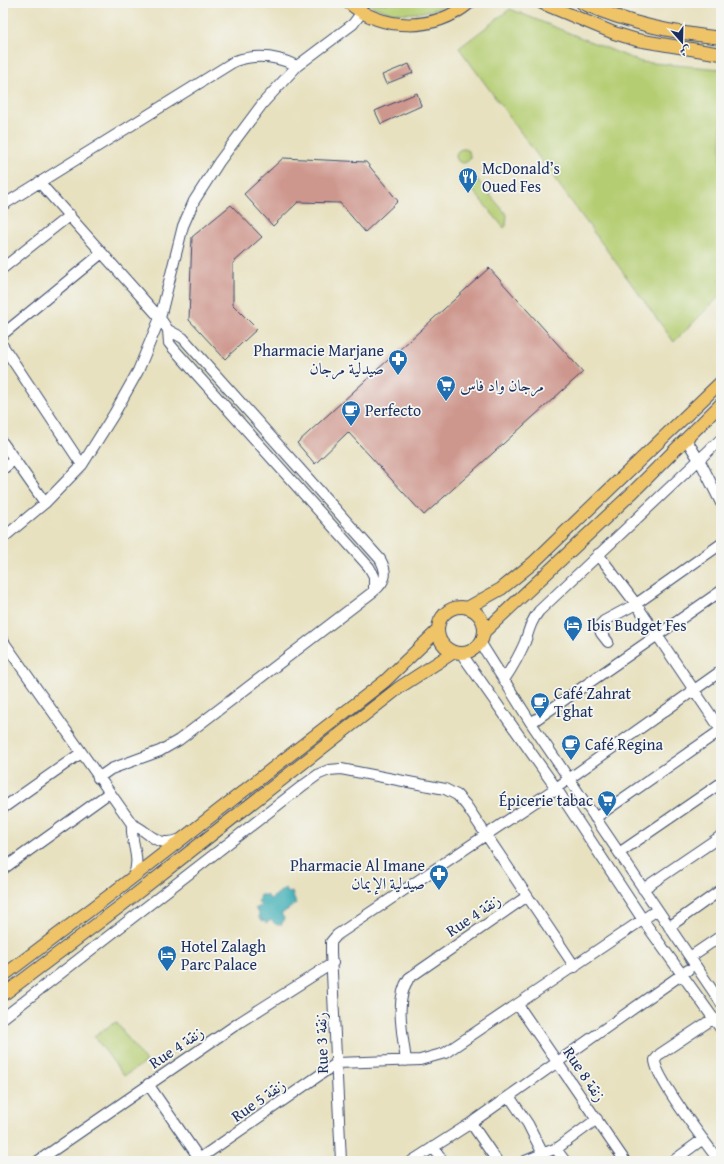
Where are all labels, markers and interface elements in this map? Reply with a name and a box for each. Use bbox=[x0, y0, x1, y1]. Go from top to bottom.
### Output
north arrow bbox=[662, 22, 702, 62]
text: ش bbox=[677, 42, 693, 61]
place label: McDonald’s Oued Fes bbox=[482, 156, 560, 198]
restaurant icon: McDonald’s Oued Fes bbox=[457, 166, 479, 194]
place label: Pharmacie Marjane صيدلية مرجان bbox=[253, 338, 384, 380]
pharmacy icon: Pharmacie Marjane صيدلية مرجان bbox=[387, 348, 409, 376]
place label: مرجان واد فاس bbox=[460, 373, 544, 397]
supermarket icon: مرجان واد فاس bbox=[435, 374, 457, 402]
place label: Perfecto bbox=[365, 398, 421, 422]
cafe icon: Perfecto bbox=[340, 399, 362, 427]
place label: Ibis Budget Fes bbox=[587, 613, 687, 637]
hotel icon: Ibis Budget Fes bbox=[562, 614, 584, 642]
place label: Café Zahrat Tghat bbox=[554, 681, 631, 723]
cafe icon: Café Zahrat Tghat bbox=[529, 691, 551, 719]
place label: Café Regina bbox=[585, 732, 664, 756]
cafe icon: Café Regina bbox=[560, 733, 582, 761]
place label: Épicerie tabac bbox=[499, 788, 593, 812]
supermarket icon: Épicerie tabac bbox=[596, 789, 618, 817]
place label: Pharmacie Al Imane صيدلية الإيمان bbox=[290, 853, 425, 895]
pharmacy icon: Pharmacie Al Imane صيدلية الإيمان bbox=[428, 863, 450, 891]
street label: Rue 4 زنقة bbox=[441, 888, 505, 942]
place label: Hotel Zalagh Parc Palace bbox=[181, 934, 266, 976]
hotel icon: Hotel Zalagh Parc Palace bbox=[156, 944, 178, 972]
street label: Rue 3 زنقة bbox=[308, 1012, 334, 1074]
street label: Rue 4 زنقة bbox=[144, 1020, 208, 1074]
street label: Rue 8 زنقة bbox=[558, 1042, 612, 1106]
street label: Rue 5 زنقة bbox=[226, 1072, 290, 1128]

